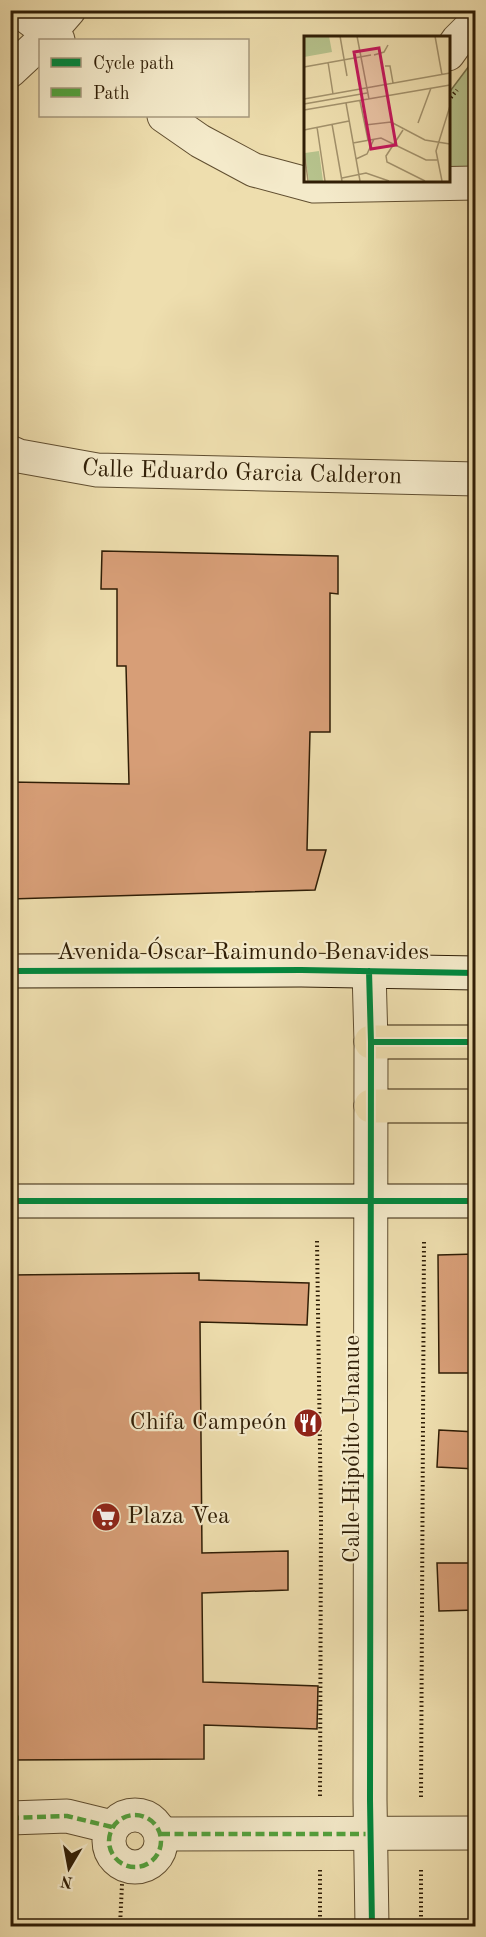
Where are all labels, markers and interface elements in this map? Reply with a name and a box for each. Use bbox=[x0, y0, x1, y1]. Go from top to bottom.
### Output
inset map bbox=[304, 36, 450, 182]
legend bbox=[39, 39, 249, 117]
text: Cycle path bbox=[93, 55, 174, 73]
text: Path bbox=[93, 85, 130, 103]
street label: Calle Eduardo Garcia Calderon bbox=[80, 455, 403, 489]
street label: Avenida Óscar Raimundo Benavides bbox=[57, 936, 429, 965]
street label: Calle Hipólito Unanue bbox=[341, 1335, 365, 1563]
restaurant icon: Chifa Campeón bbox=[292, 1407, 324, 1439]
place label: Chifa Campeón bbox=[130, 1411, 287, 1435]
supermarket icon: Plaza Vea bbox=[90, 1501, 122, 1533]
place label: Plaza Vea bbox=[127, 1505, 230, 1529]
north arrow bbox=[39, 1838, 99, 1898]
text: N bbox=[59, 1872, 74, 1890]

